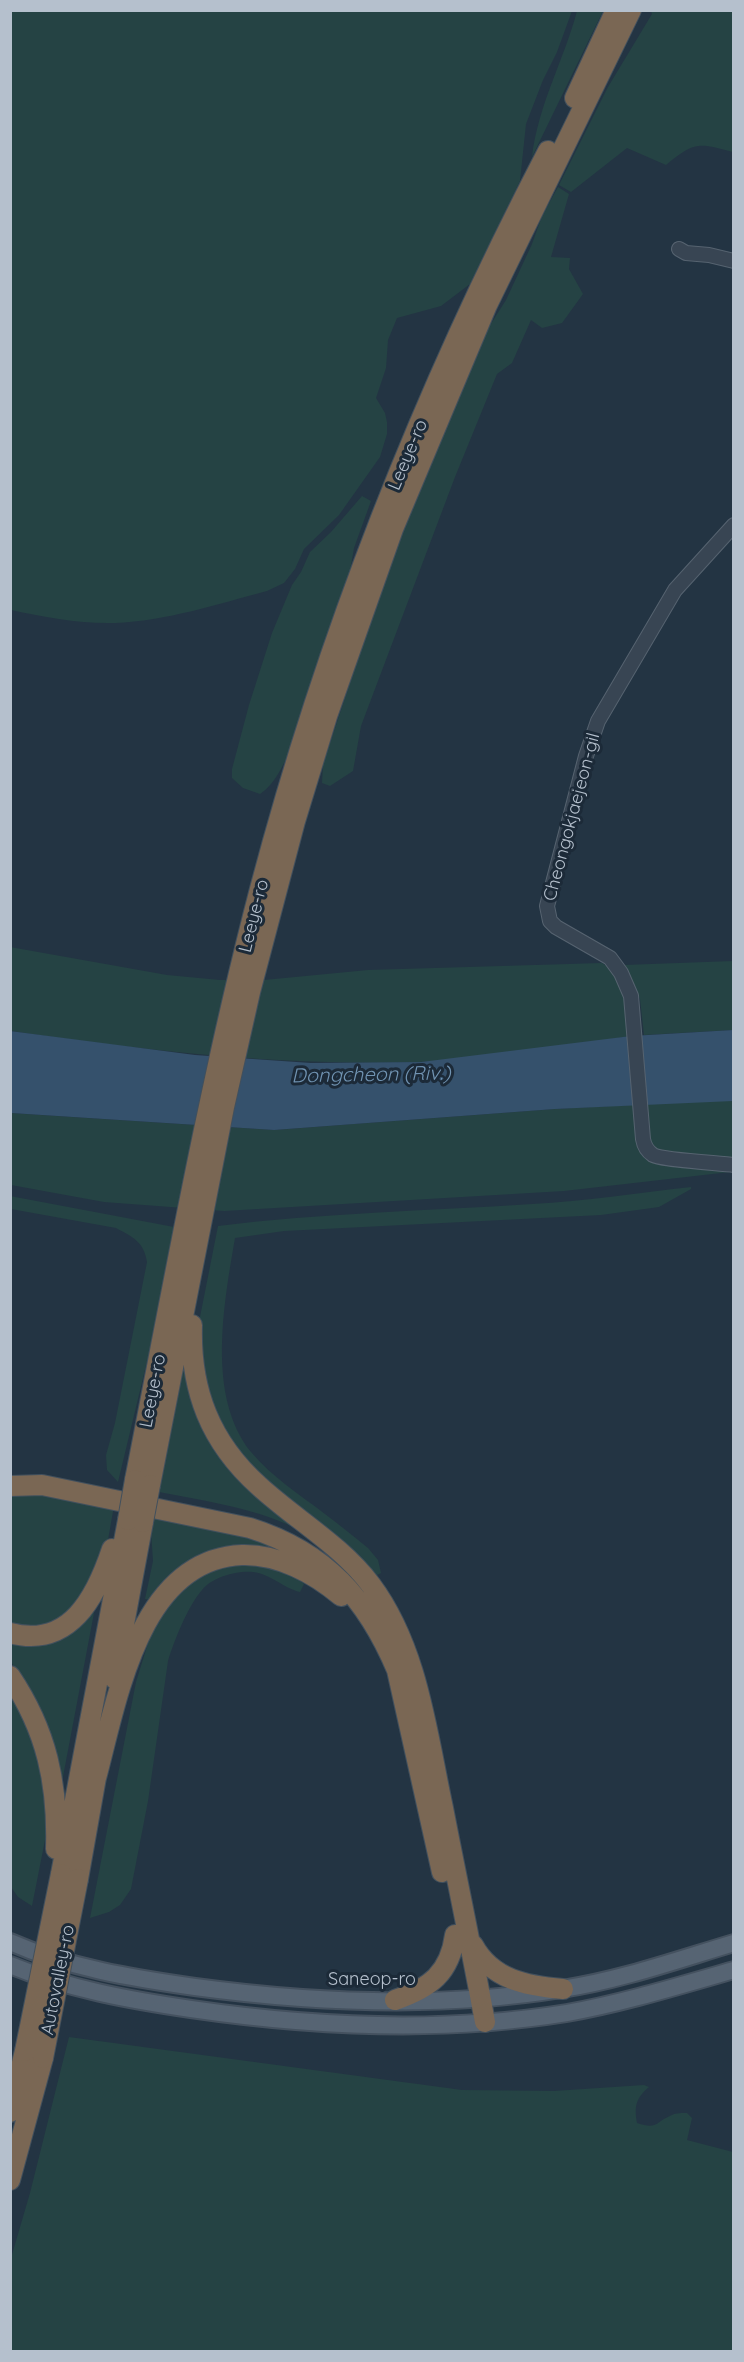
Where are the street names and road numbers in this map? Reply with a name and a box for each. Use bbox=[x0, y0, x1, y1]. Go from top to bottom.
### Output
street label: Leeye-ro bbox=[383, 416, 433, 494]
street label: Cheongokjaejeon-gil bbox=[539, 731, 605, 903]
street label: Leeye-ro bbox=[235, 877, 273, 955]
street label: Leeye-ro bbox=[135, 1352, 171, 1430]
street label: Autovalley-ro bbox=[37, 1923, 79, 2037]
street label: Saneop-ro bbox=[328, 1969, 416, 1991]

